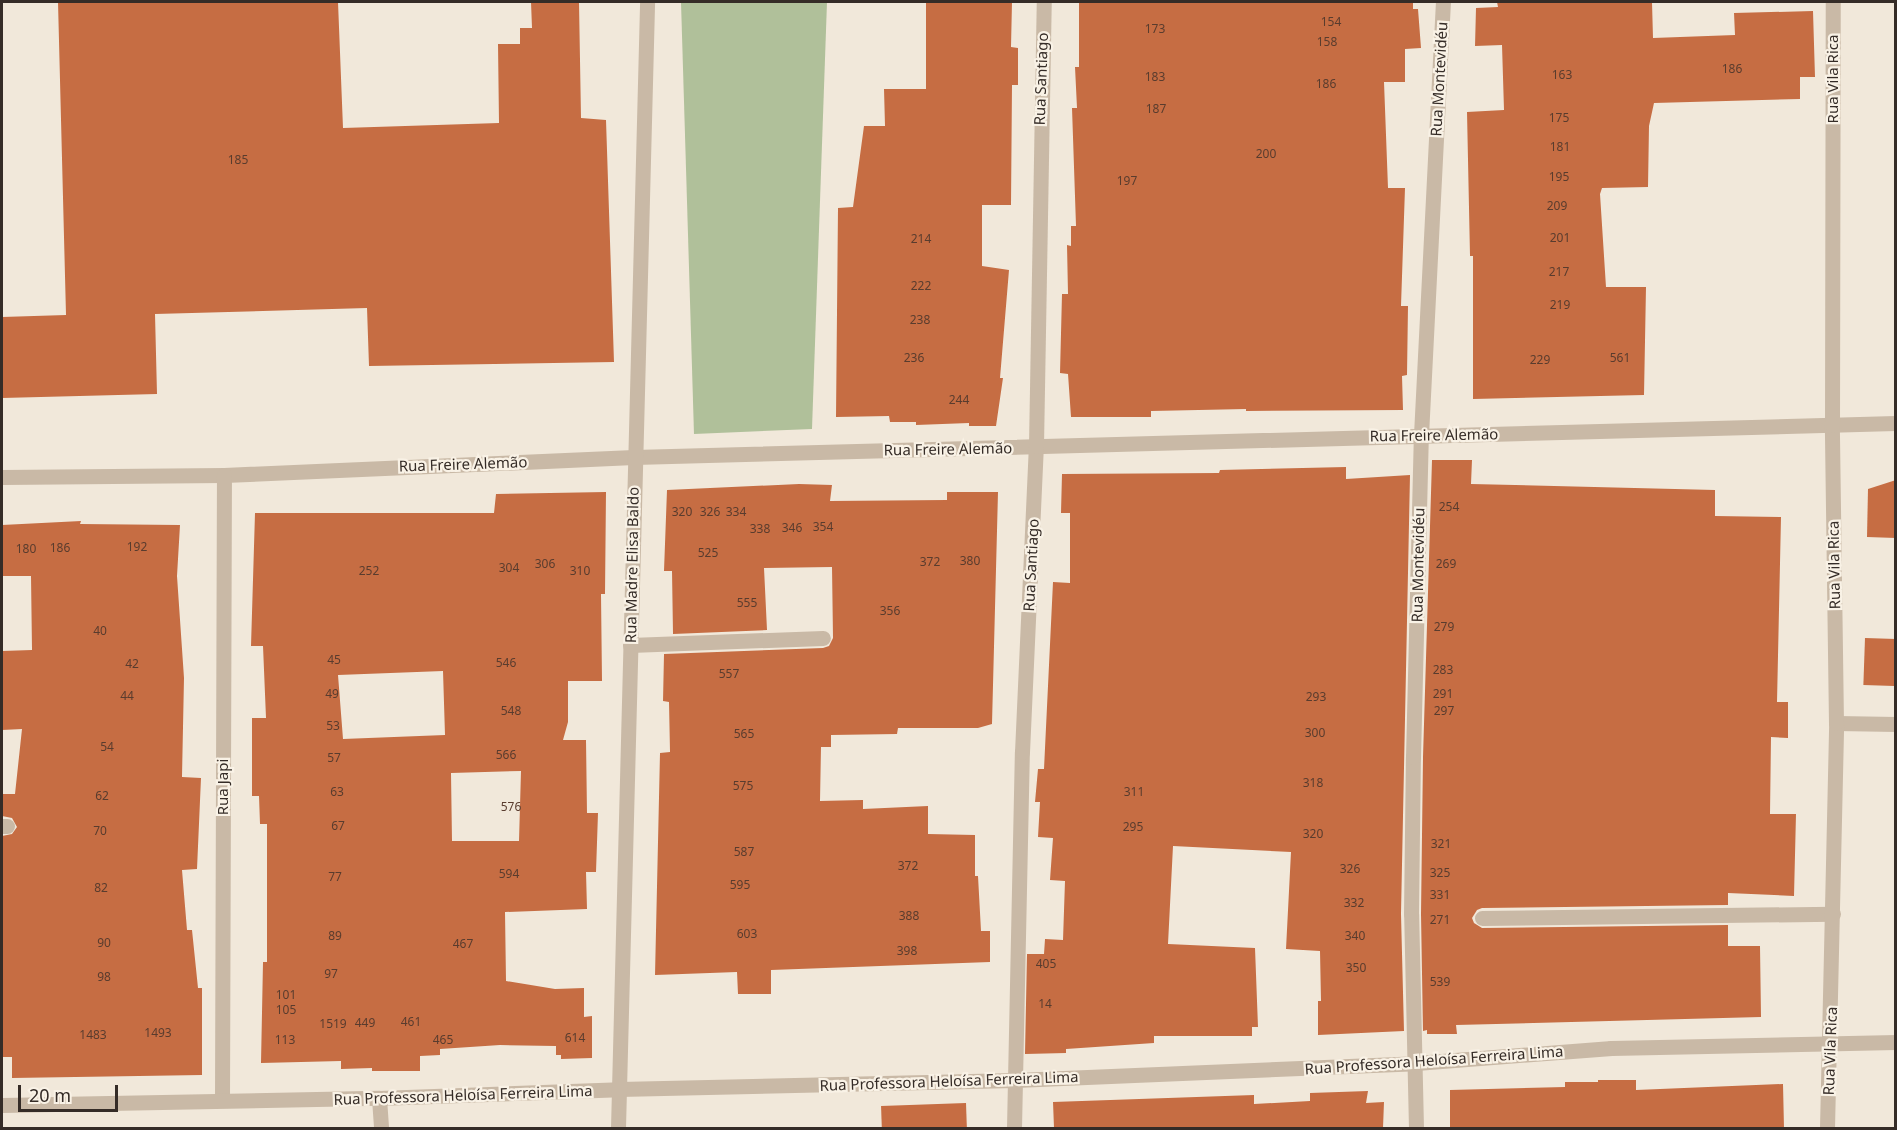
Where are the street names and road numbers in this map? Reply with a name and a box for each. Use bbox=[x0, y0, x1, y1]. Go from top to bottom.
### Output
street label: Rua Montevidéu bbox=[1427, 21, 1451, 137]
street label: Rua Santiago bbox=[1030, 32, 1052, 126]
street label: Rua Vila Rica bbox=[1824, 35, 1842, 123]
street label: Rua Freire Alemão bbox=[1370, 425, 1498, 445]
street label: Rua Freire Alemão bbox=[884, 439, 1012, 459]
street label: Rua Freire Alemão bbox=[398, 453, 528, 475]
street label: Rua Madre Elisa Baldo bbox=[622, 487, 642, 643]
street label: Rua Montevidéu bbox=[1408, 507, 1428, 623]
street label: Rua Santiago bbox=[1020, 518, 1042, 612]
street label: Rua Vila Rica bbox=[1824, 520, 1844, 610]
street label: Rua Japi bbox=[214, 759, 232, 815]
street label: Rua Vila Rica bbox=[1819, 1006, 1841, 1096]
street label: Rua Professora Heloísa Ferreira Lima bbox=[1304, 1042, 1564, 1078]
street label: Rua Professora Heloísa Ferreira Lima bbox=[819, 1067, 1079, 1095]
street label: Rua Professora Heloísa Ferreira Lima bbox=[333, 1081, 593, 1109]

